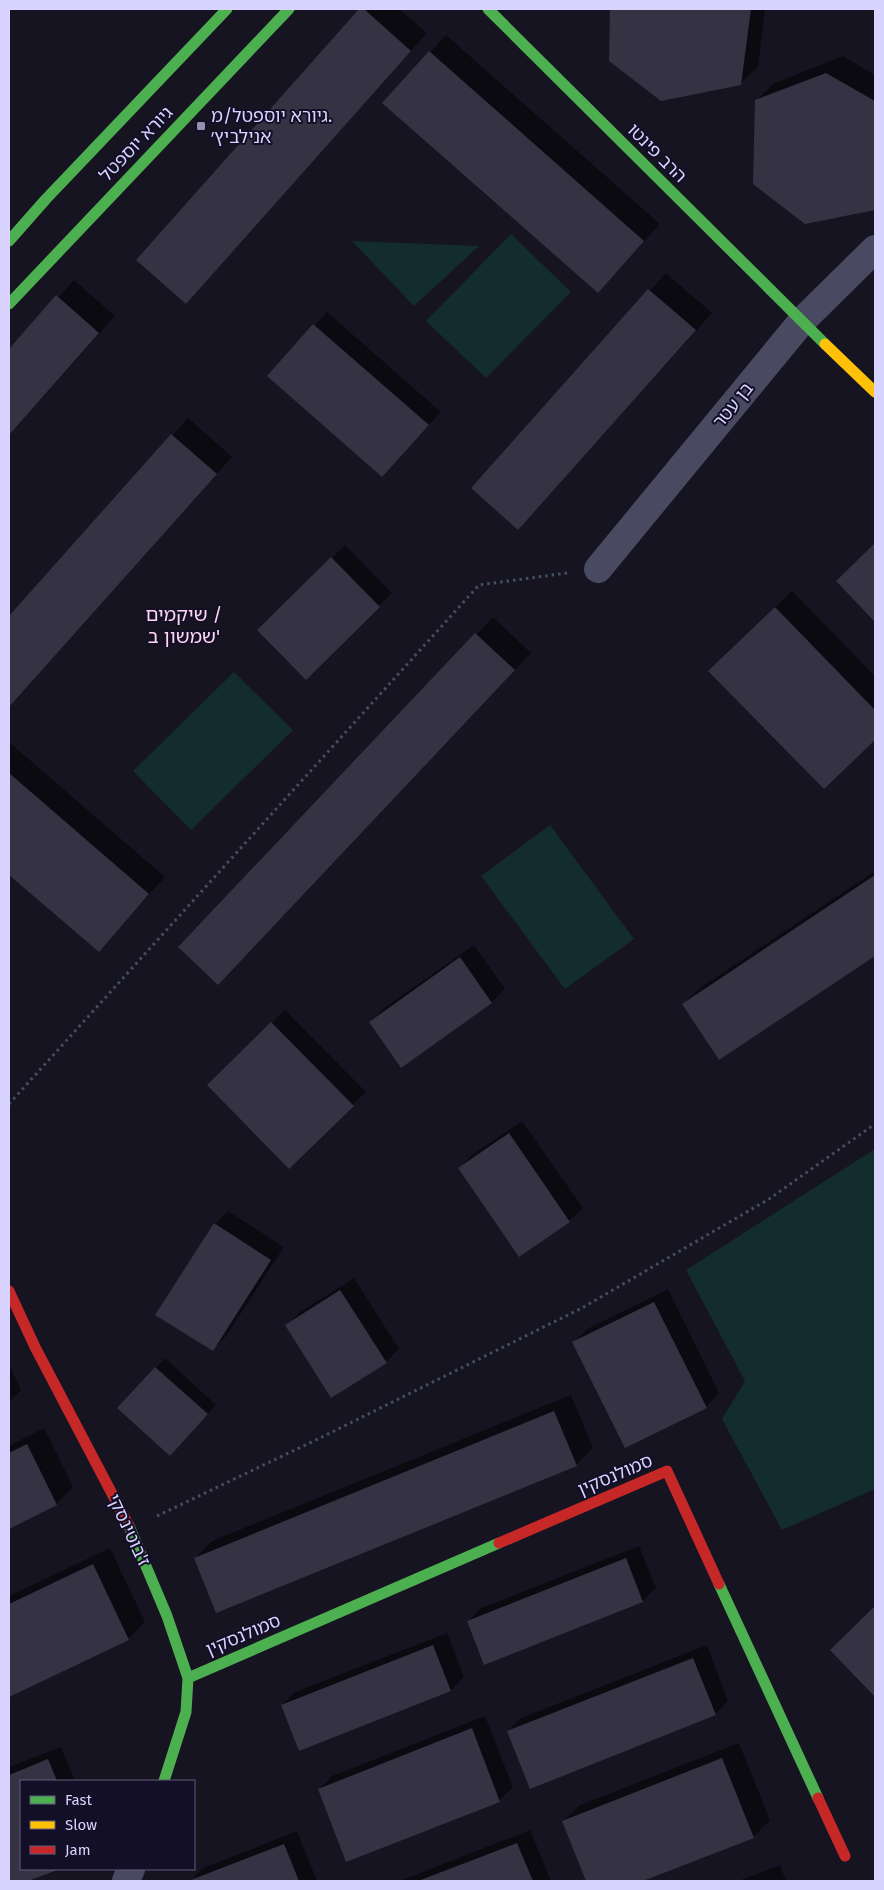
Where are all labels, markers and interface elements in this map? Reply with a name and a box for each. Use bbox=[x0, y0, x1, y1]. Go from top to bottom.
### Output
street label: גיורא יוספטל bbox=[95, 102, 177, 186]
place label: גיורא יוספטל/מ. אנילביץ׳ bbox=[211, 105, 332, 148]
street label: הרב פינטו bbox=[623, 119, 691, 187]
marker: גיורא יוספטל/מ. אנילביץ׳ bbox=[195, 120, 207, 132]
street label: בן עטר bbox=[708, 378, 758, 432]
district label: שיקמים / שמשון ב' bbox=[146, 603, 222, 648]
street label: סמולנסקין bbox=[574, 1449, 656, 1501]
street label: ז'בוטינסקי bbox=[103, 1490, 155, 1570]
street label: סמולנסקין bbox=[202, 1609, 284, 1661]
legend bbox=[20, 1780, 195, 1870]
text: Fast bbox=[65, 1791, 92, 1809]
text: Slow bbox=[65, 1816, 97, 1834]
text: Jam bbox=[65, 1841, 91, 1859]

